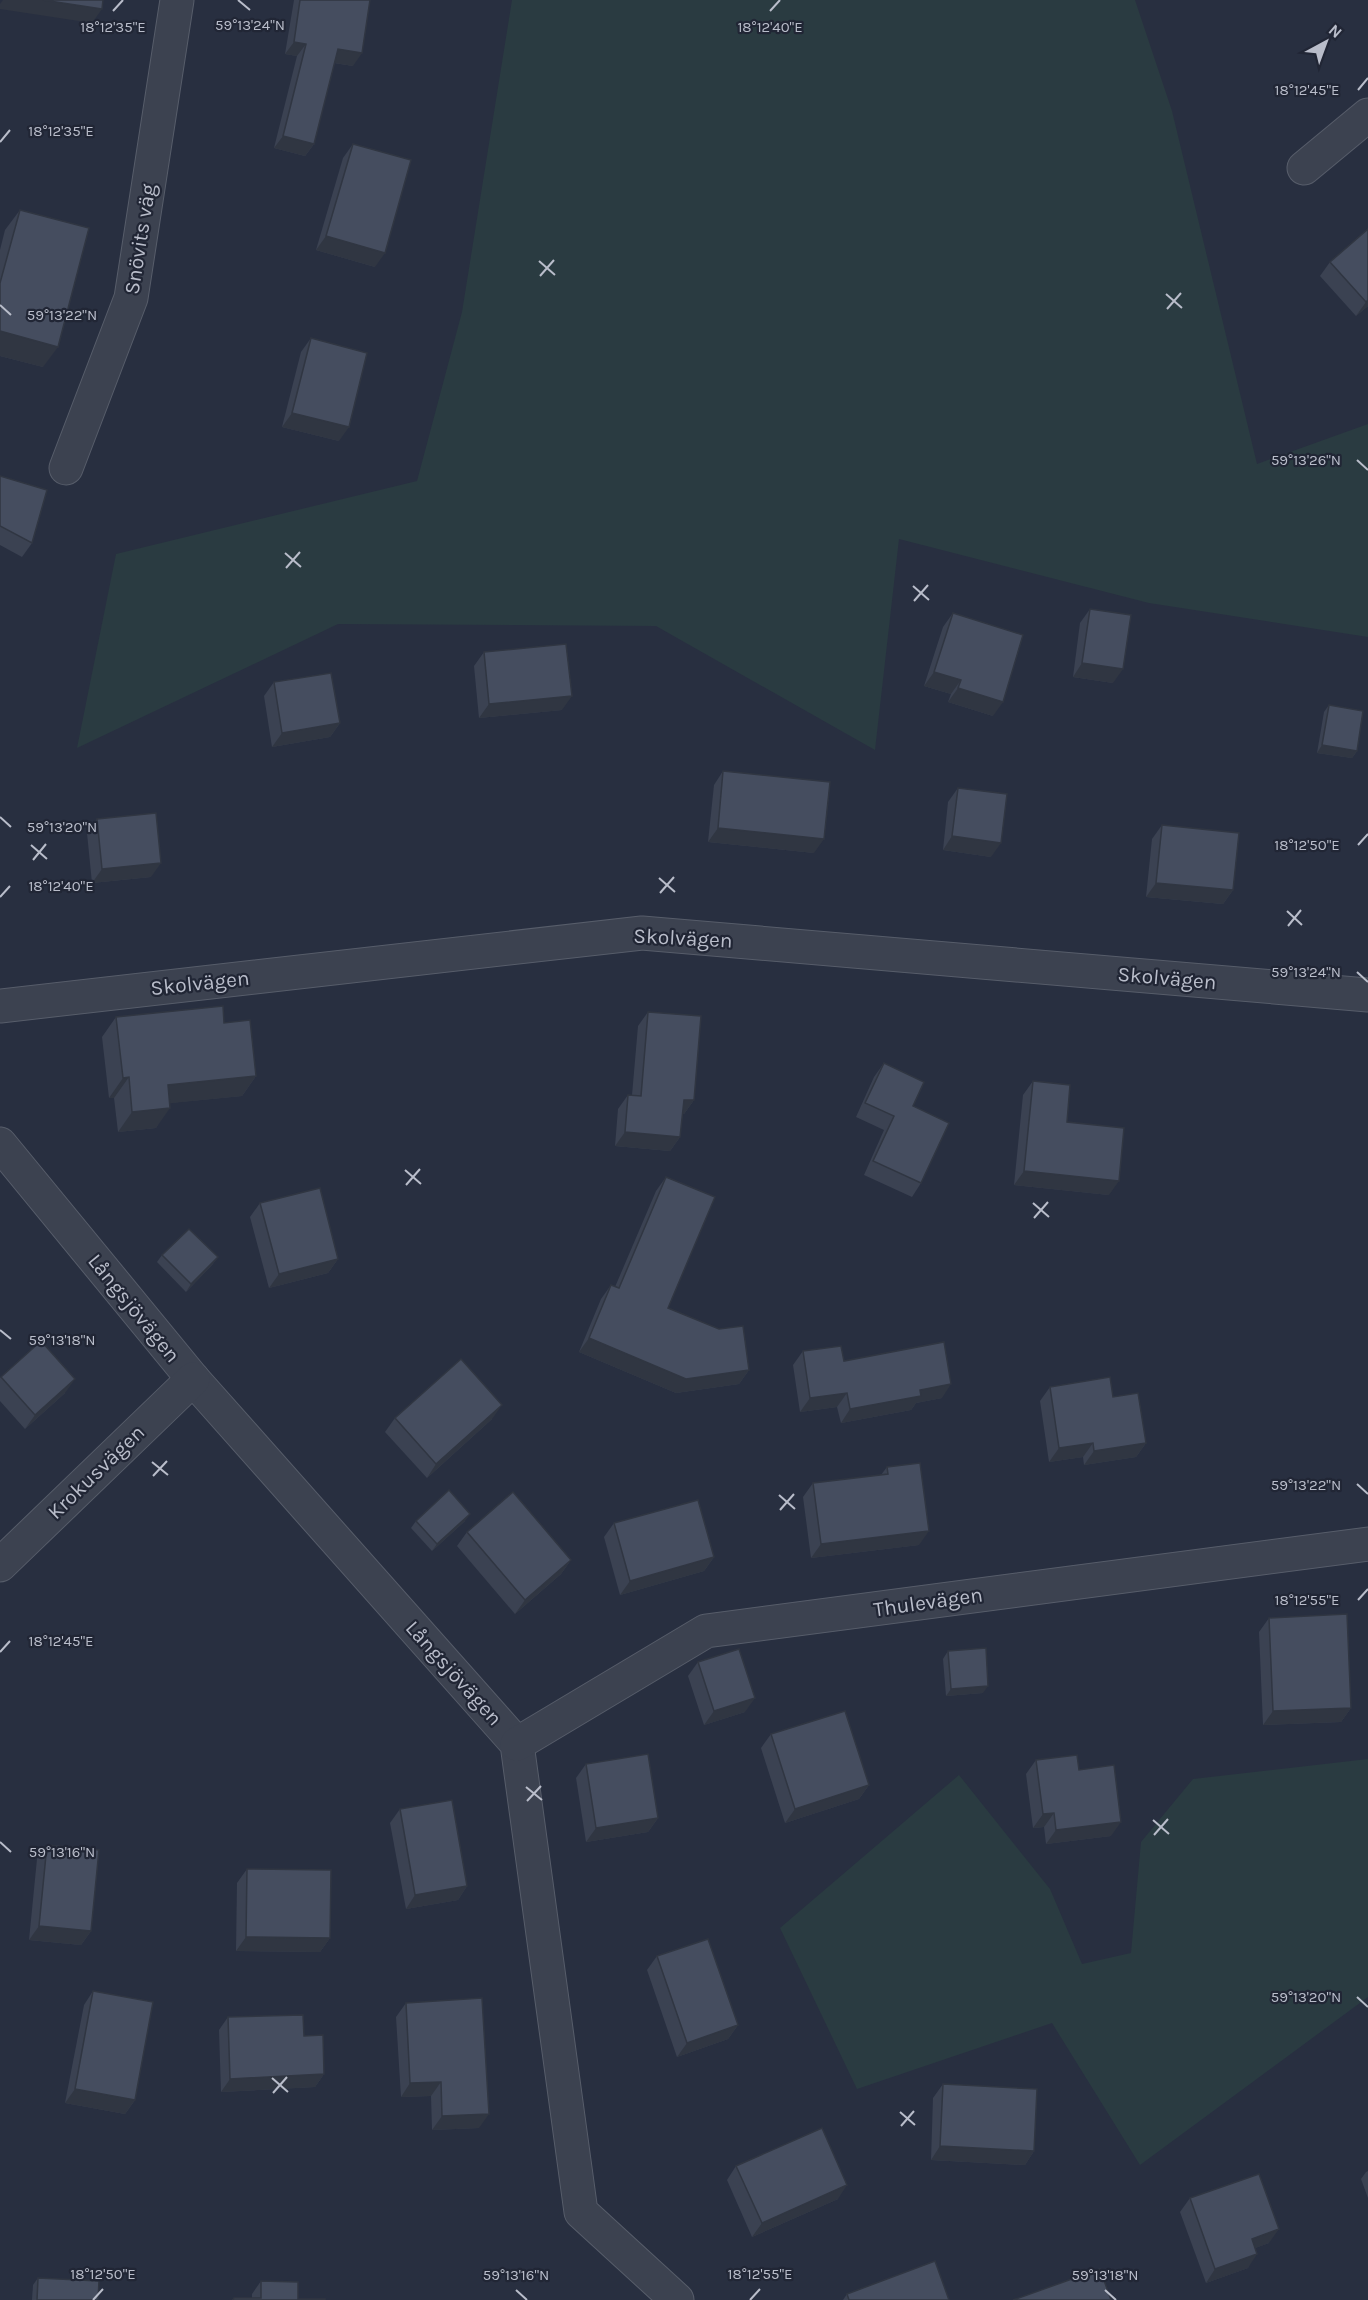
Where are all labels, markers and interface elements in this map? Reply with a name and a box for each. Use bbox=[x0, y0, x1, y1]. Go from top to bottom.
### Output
north arrow bbox=[1296, 12, 1356, 72]
text: 59°13'24"N bbox=[215, 16, 285, 34]
text: 18°12'35"E bbox=[80, 18, 146, 36]
text: 18°12'40"E bbox=[737, 18, 803, 36]
text: N bbox=[1325, 20, 1346, 42]
text: 18°12'45"E bbox=[1275, 81, 1339, 99]
text: 18°12'35"E bbox=[28, 122, 94, 140]
street label: Snövits väg bbox=[119, 182, 161, 296]
text: 59°13'22"N bbox=[27, 306, 97, 324]
text: 59°13'26"N bbox=[1271, 451, 1341, 469]
text: 59°13'20"N bbox=[27, 818, 97, 836]
text: 18°12'50"E bbox=[1274, 836, 1340, 854]
text: 18°12'40"E bbox=[28, 877, 94, 895]
street label: Skolvägen bbox=[633, 923, 733, 953]
street label: Skolvägen bbox=[1116, 962, 1218, 994]
text: 59°13'24"N bbox=[1271, 963, 1341, 981]
street label: Skolvägen bbox=[149, 966, 251, 1000]
street label: Långsjövägen bbox=[83, 1249, 185, 1367]
text: 59°13'18"N bbox=[28, 1331, 96, 1349]
street label: Krokusvägen bbox=[43, 1420, 149, 1524]
text: 59°13'22"N bbox=[1271, 1476, 1341, 1494]
street label: Thulevägen bbox=[872, 1582, 984, 1622]
text: 18°12'55"E bbox=[1275, 1591, 1339, 1609]
street label: Långsjövägen bbox=[401, 1616, 507, 1730]
text: 18°12'45"E bbox=[29, 1632, 93, 1650]
text: 59°13'16"N bbox=[29, 1843, 95, 1861]
text: 59°13'20"N bbox=[1271, 1988, 1341, 2006]
text: 18°12'50"E bbox=[70, 2265, 136, 2283]
text: 18°12'55"E bbox=[728, 2265, 792, 2283]
text: 59°13'16"N bbox=[483, 2266, 549, 2284]
text: 59°13'18"N bbox=[1071, 2266, 1139, 2284]

